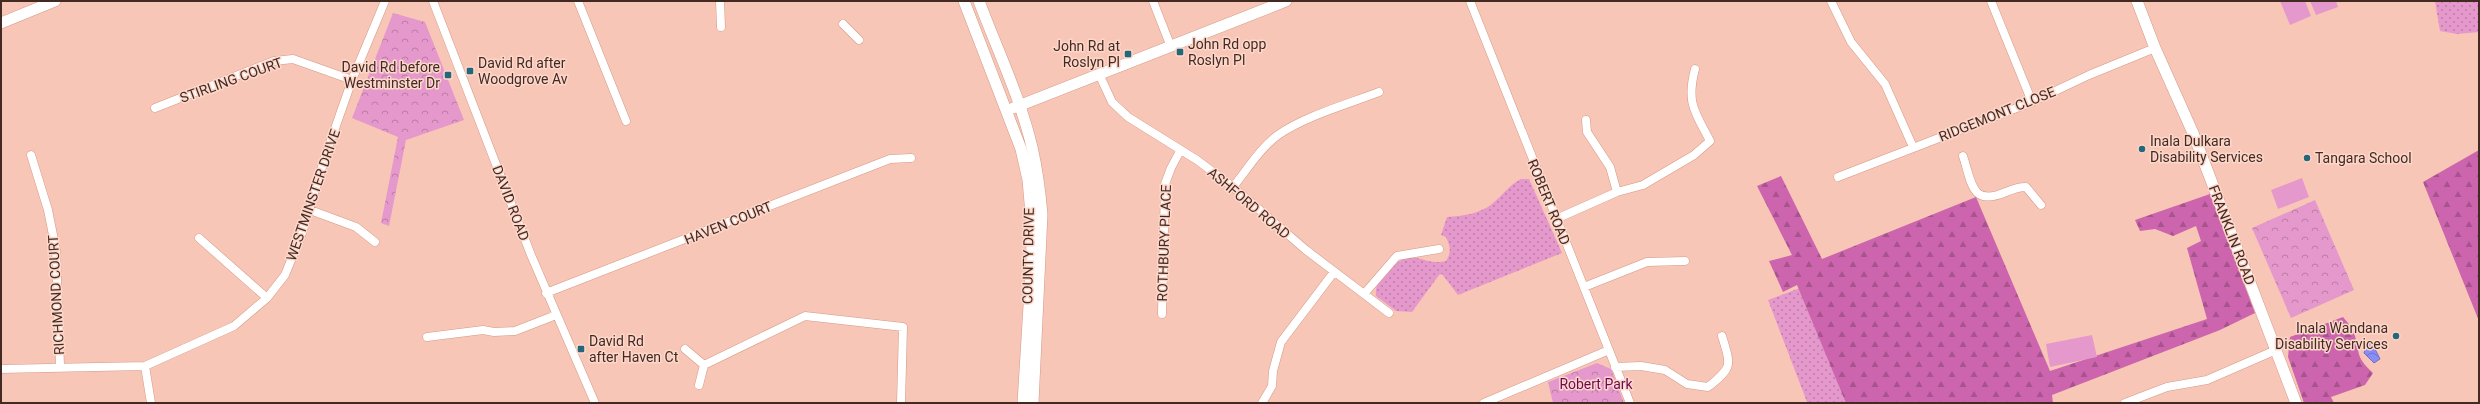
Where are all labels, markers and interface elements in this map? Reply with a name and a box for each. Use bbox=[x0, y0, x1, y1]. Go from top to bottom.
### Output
place label: John Rd opp Roslyn Pl bbox=[1188, 36, 1266, 68]
place label: John Rd at Roslyn Pl bbox=[1053, 38, 1120, 70]
marker: John Rd opp Roslyn Pl bbox=[1175, 47, 1185, 57]
marker: John Rd at Roslyn Pl bbox=[1123, 49, 1133, 59]
street label: STIRLING COURT bbox=[178, 54, 285, 106]
place label: David Rd after Woodgrove Av bbox=[478, 55, 568, 87]
place label: David Rd before Westminster Dr bbox=[342, 59, 440, 91]
marker: David Rd after Woodgrove Av bbox=[465, 66, 475, 76]
marker: David Rd before Westminster Dr bbox=[443, 70, 453, 80]
street label: RIDGEMONT CLOSE bbox=[1936, 83, 2058, 145]
street label: WESTMINSTER DRIVE bbox=[283, 127, 343, 263]
place label: Inala Dulkara Disability Services bbox=[2150, 133, 2263, 165]
marker: Inala Dulkara Disability Services bbox=[2137, 144, 2147, 154]
place label: Tangara School bbox=[2315, 150, 2412, 166]
marker: Tangara School bbox=[2302, 153, 2312, 163]
street label: ROBERT ROAD bbox=[1525, 157, 1573, 247]
street label: DAVID ROAD bbox=[489, 163, 533, 243]
street label: ASHFORD ROAD bbox=[1205, 164, 1293, 242]
street label: FRANKLIN ROAD bbox=[2206, 183, 2258, 287]
street label: ROTHBURY PLACE bbox=[1154, 184, 1174, 302]
street label: HAVEN COURT bbox=[682, 198, 775, 248]
street label: COUNTY DRIVE bbox=[1019, 208, 1037, 304]
street label: RICHMOND COURT bbox=[45, 234, 67, 355]
place label: Inala Wandana Disability Services bbox=[2275, 320, 2388, 352]
marker: Inala Wandana Disability Services bbox=[2391, 331, 2401, 341]
place label: David Rd after Haven Ct bbox=[589, 333, 679, 365]
marker: David Rd after Haven Ct bbox=[576, 344, 586, 354]
park label: Robert Park bbox=[1559, 376, 1634, 392]

